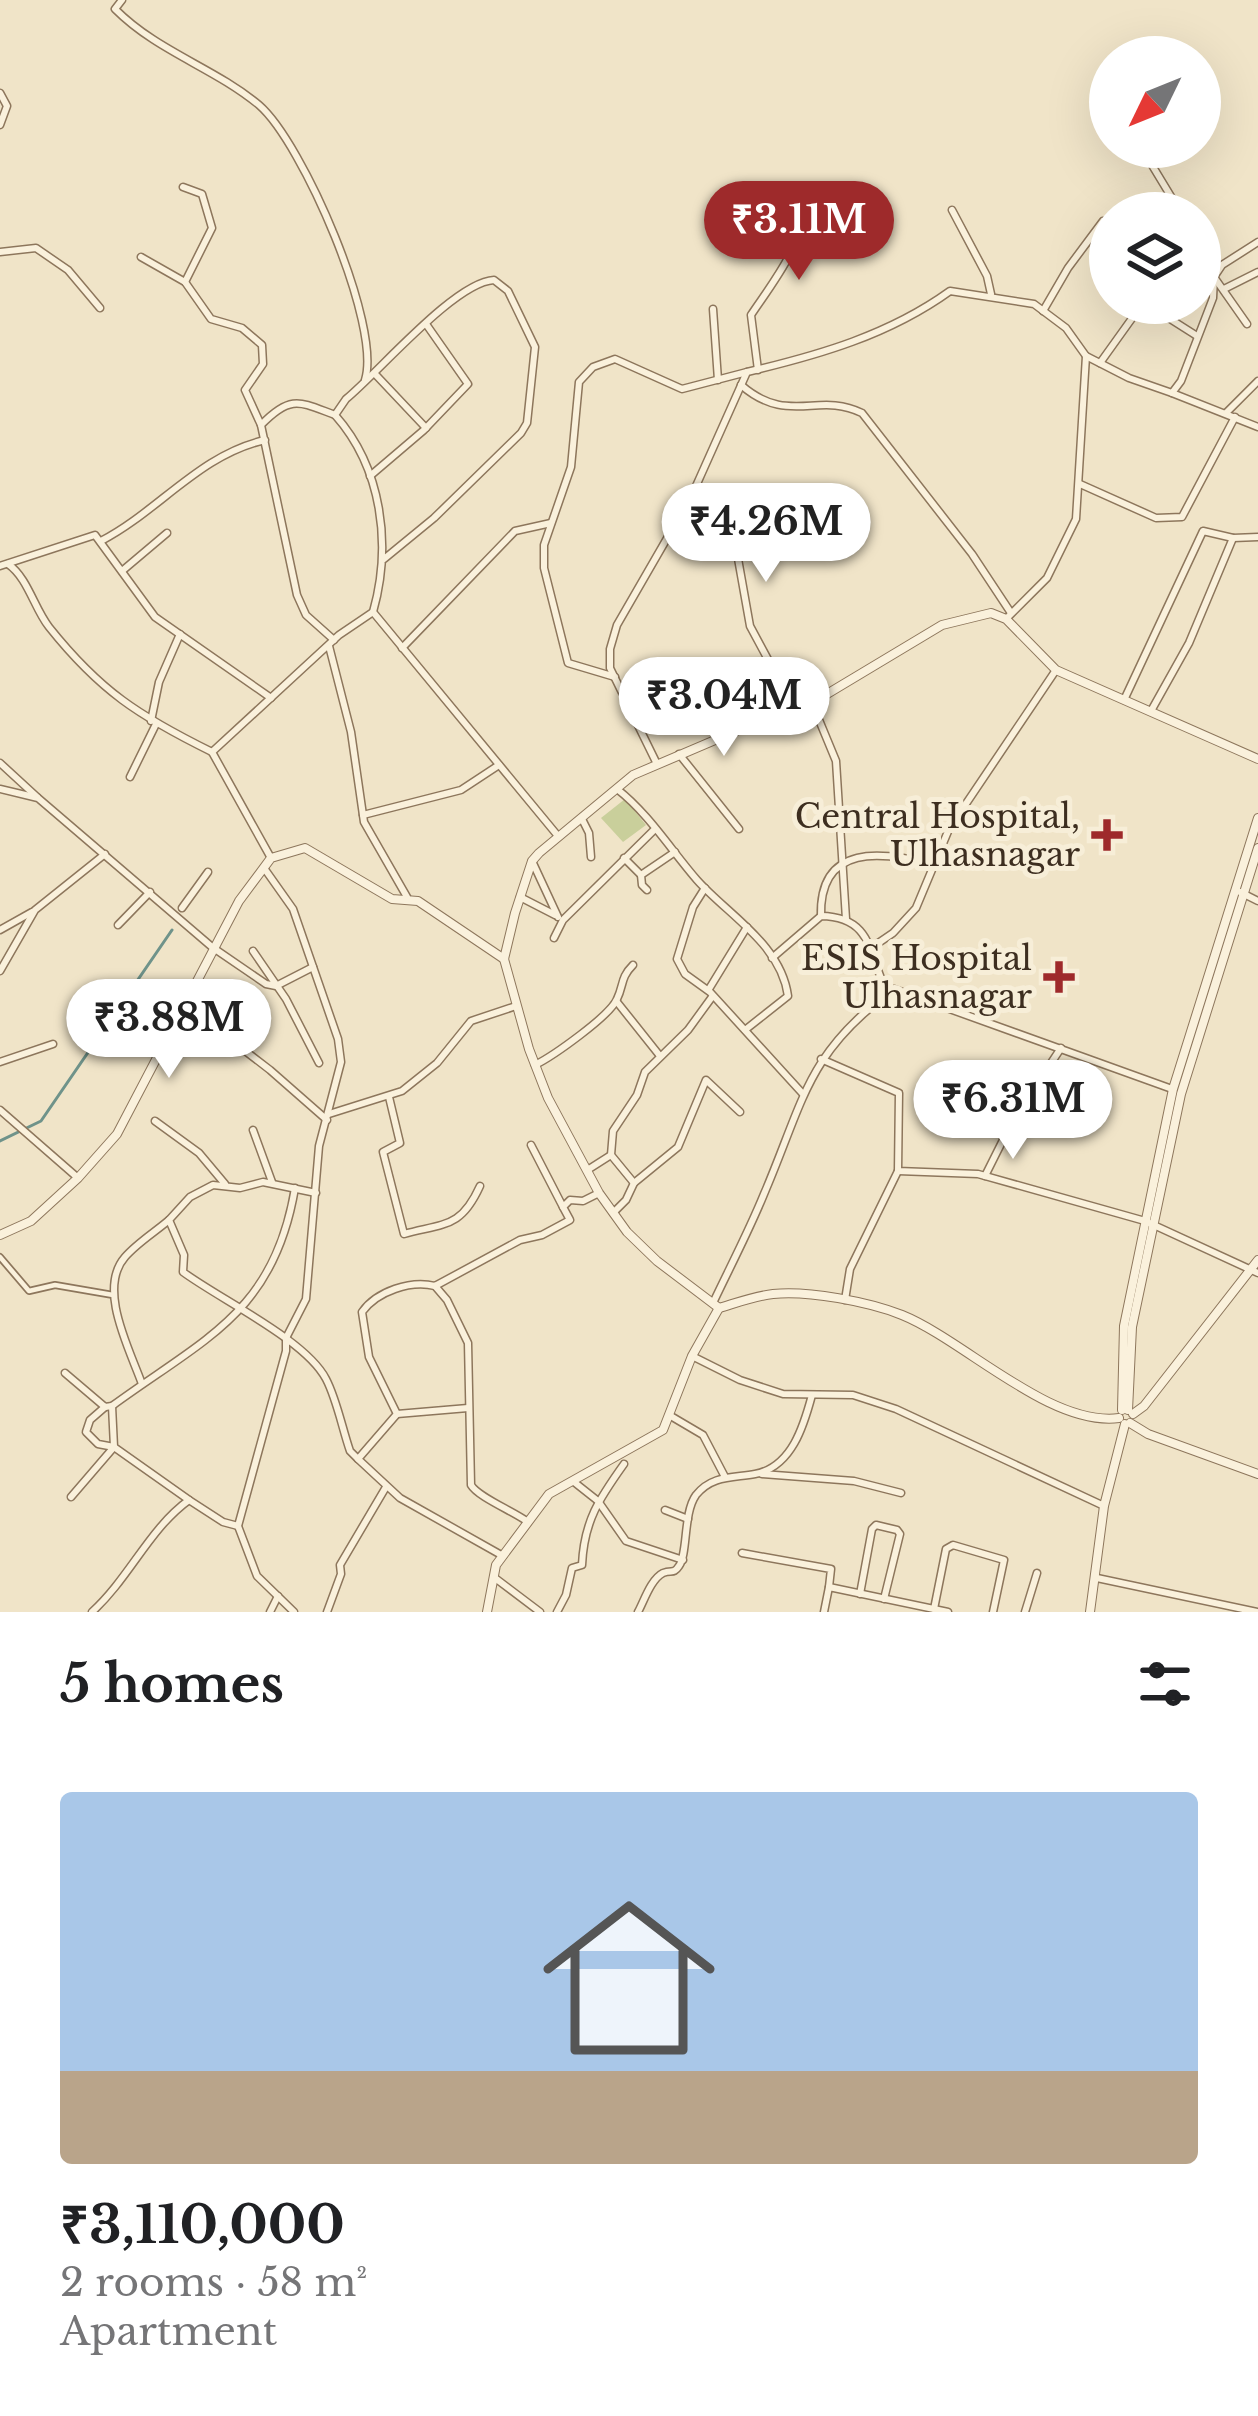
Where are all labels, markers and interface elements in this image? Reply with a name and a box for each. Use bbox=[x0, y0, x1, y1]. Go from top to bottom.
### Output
north arrow bbox=[1089, 36, 1221, 168]
map controls bbox=[1089, 36, 1221, 324]
pin: ₹3.11M bbox=[701, 181, 897, 283]
button: layers bbox=[1089, 192, 1221, 324]
text: ₹3.11M bbox=[731, 195, 867, 244]
pin: ₹4.26M bbox=[668, 483, 864, 585]
text: ₹4.26M bbox=[689, 497, 843, 546]
pin: ₹3.04M bbox=[626, 657, 822, 759]
text: ₹3.04M bbox=[646, 671, 802, 720]
place label: Central Hospital, Ulhasnagar bbox=[795, 796, 1080, 875]
marker: Central Hospital, Ulhasnagar bbox=[1091, 819, 1123, 851]
place label: ESIS Hospital Ulhasnagar bbox=[801, 938, 1032, 1017]
marker: ESIS Hospital Ulhasnagar bbox=[1043, 961, 1075, 993]
pin: ₹3.88M bbox=[71, 979, 267, 1081]
text: ₹3.88M bbox=[93, 993, 245, 1042]
pin: ₹6.31M bbox=[915, 1060, 1111, 1162]
text: ₹6.31M bbox=[940, 1074, 1086, 1123]
icon: filters bbox=[1132, 1651, 1198, 1717]
text: 5 homes bbox=[60, 1653, 284, 1716]
icon: home bbox=[521, 1870, 737, 2086]
text: ₹3,110,000 bbox=[60, 2194, 345, 2257]
text: 2 rooms · 58 m² bbox=[60, 2258, 367, 2307]
text: Apartment bbox=[60, 2307, 277, 2356]

